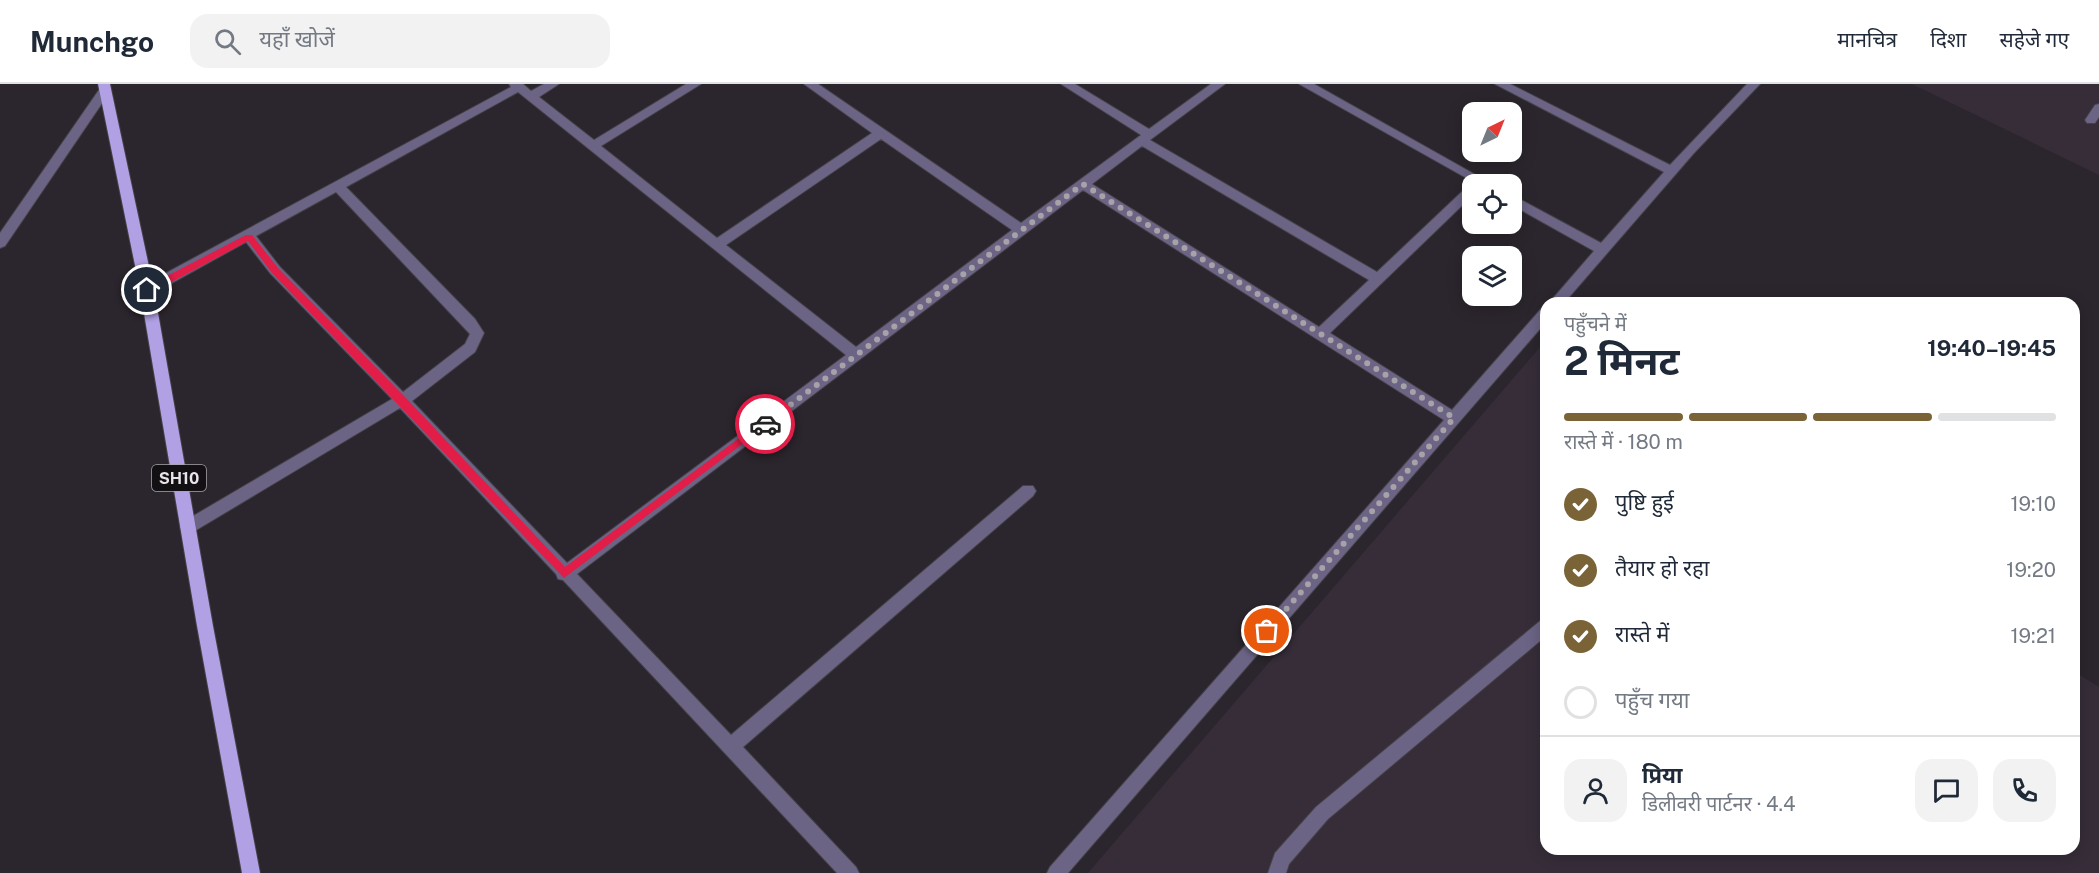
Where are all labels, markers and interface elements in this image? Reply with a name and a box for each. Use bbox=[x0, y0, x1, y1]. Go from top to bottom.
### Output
search box bbox=[190, 14, 610, 68]
text: Munchgo bbox=[30, 25, 154, 58]
icon: search bbox=[211, 25, 244, 58]
text: यहाँ खोजें bbox=[259, 26, 335, 52]
text: मानचित्र bbox=[1837, 27, 1897, 52]
text: दिशा bbox=[1930, 27, 1967, 52]
text: सहेजे गए bbox=[2000, 27, 2069, 52]
north arrow bbox=[1462, 102, 1522, 162]
map controls bbox=[1462, 102, 1522, 306]
button: locate bbox=[1462, 174, 1522, 234]
button: layers bbox=[1462, 246, 1522, 306]
pin bbox=[121, 264, 172, 315]
icon: home bbox=[130, 273, 163, 306]
text: पहुँचने में bbox=[1564, 312, 1627, 336]
text: 19:40–19:45 bbox=[1927, 335, 2056, 361]
text: 2 मिनट bbox=[1564, 338, 1679, 384]
courier bbox=[735, 394, 795, 454]
icon: car bbox=[749, 408, 782, 441]
text: रास्ते में · 180 m bbox=[1564, 430, 1683, 454]
road number: SH10 bbox=[152, 465, 206, 491]
icon: check bbox=[1564, 488, 1597, 521]
text: पुष्टि हुई bbox=[1615, 489, 1674, 515]
text: 19:10 bbox=[2010, 492, 2056, 516]
icon: check bbox=[1564, 554, 1597, 587]
text: तैयार हो रहा bbox=[1615, 555, 1709, 581]
text: 19:20 bbox=[2006, 558, 2056, 582]
pin bbox=[1241, 605, 1292, 656]
icon: bag bbox=[1250, 614, 1283, 647]
icon: check bbox=[1564, 620, 1597, 653]
text: रास्ते में bbox=[1615, 621, 1669, 647]
text: 19:21 bbox=[2010, 624, 2056, 648]
text: पहुँच गया bbox=[1615, 687, 1689, 713]
button: person bbox=[1564, 759, 1627, 822]
button: chat bbox=[1915, 759, 1978, 822]
button: phone bbox=[1993, 759, 2056, 822]
text: प्रिया bbox=[1642, 762, 1682, 788]
text: डिलीवरी पार्टनर · 4.4 bbox=[1642, 792, 1796, 816]

